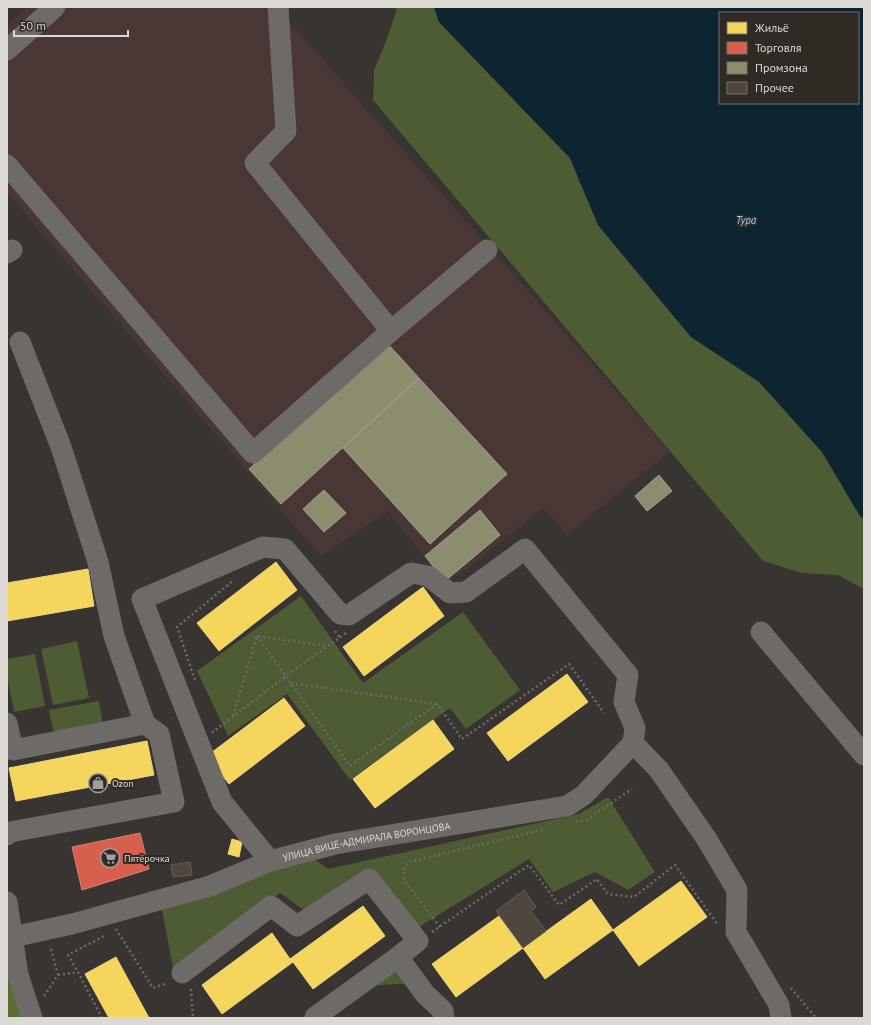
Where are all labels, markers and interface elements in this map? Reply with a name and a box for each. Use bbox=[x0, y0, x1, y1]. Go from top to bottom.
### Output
scale bar bbox=[14, 12, 128, 38]
legend bbox=[719, 12, 859, 104]
text: 50 m bbox=[20, 18, 46, 33]
text: Жильё bbox=[754, 20, 789, 35]
text: Торговля bbox=[755, 40, 801, 55]
text: Промзона bbox=[755, 60, 808, 75]
text: Прочее bbox=[755, 80, 794, 95]
water label: Тура bbox=[736, 213, 757, 227]
shop icon: Ozon bbox=[87, 772, 109, 794]
place label: Ozon bbox=[112, 777, 134, 790]
street label: УЛИЦА ВИЦЕ-АДМИРАЛА ВОРОНЦОВА bbox=[281, 819, 451, 864]
supermarket icon: Пятёрочка bbox=[99, 847, 121, 869]
place label: Пятёрочка bbox=[124, 852, 170, 865]

